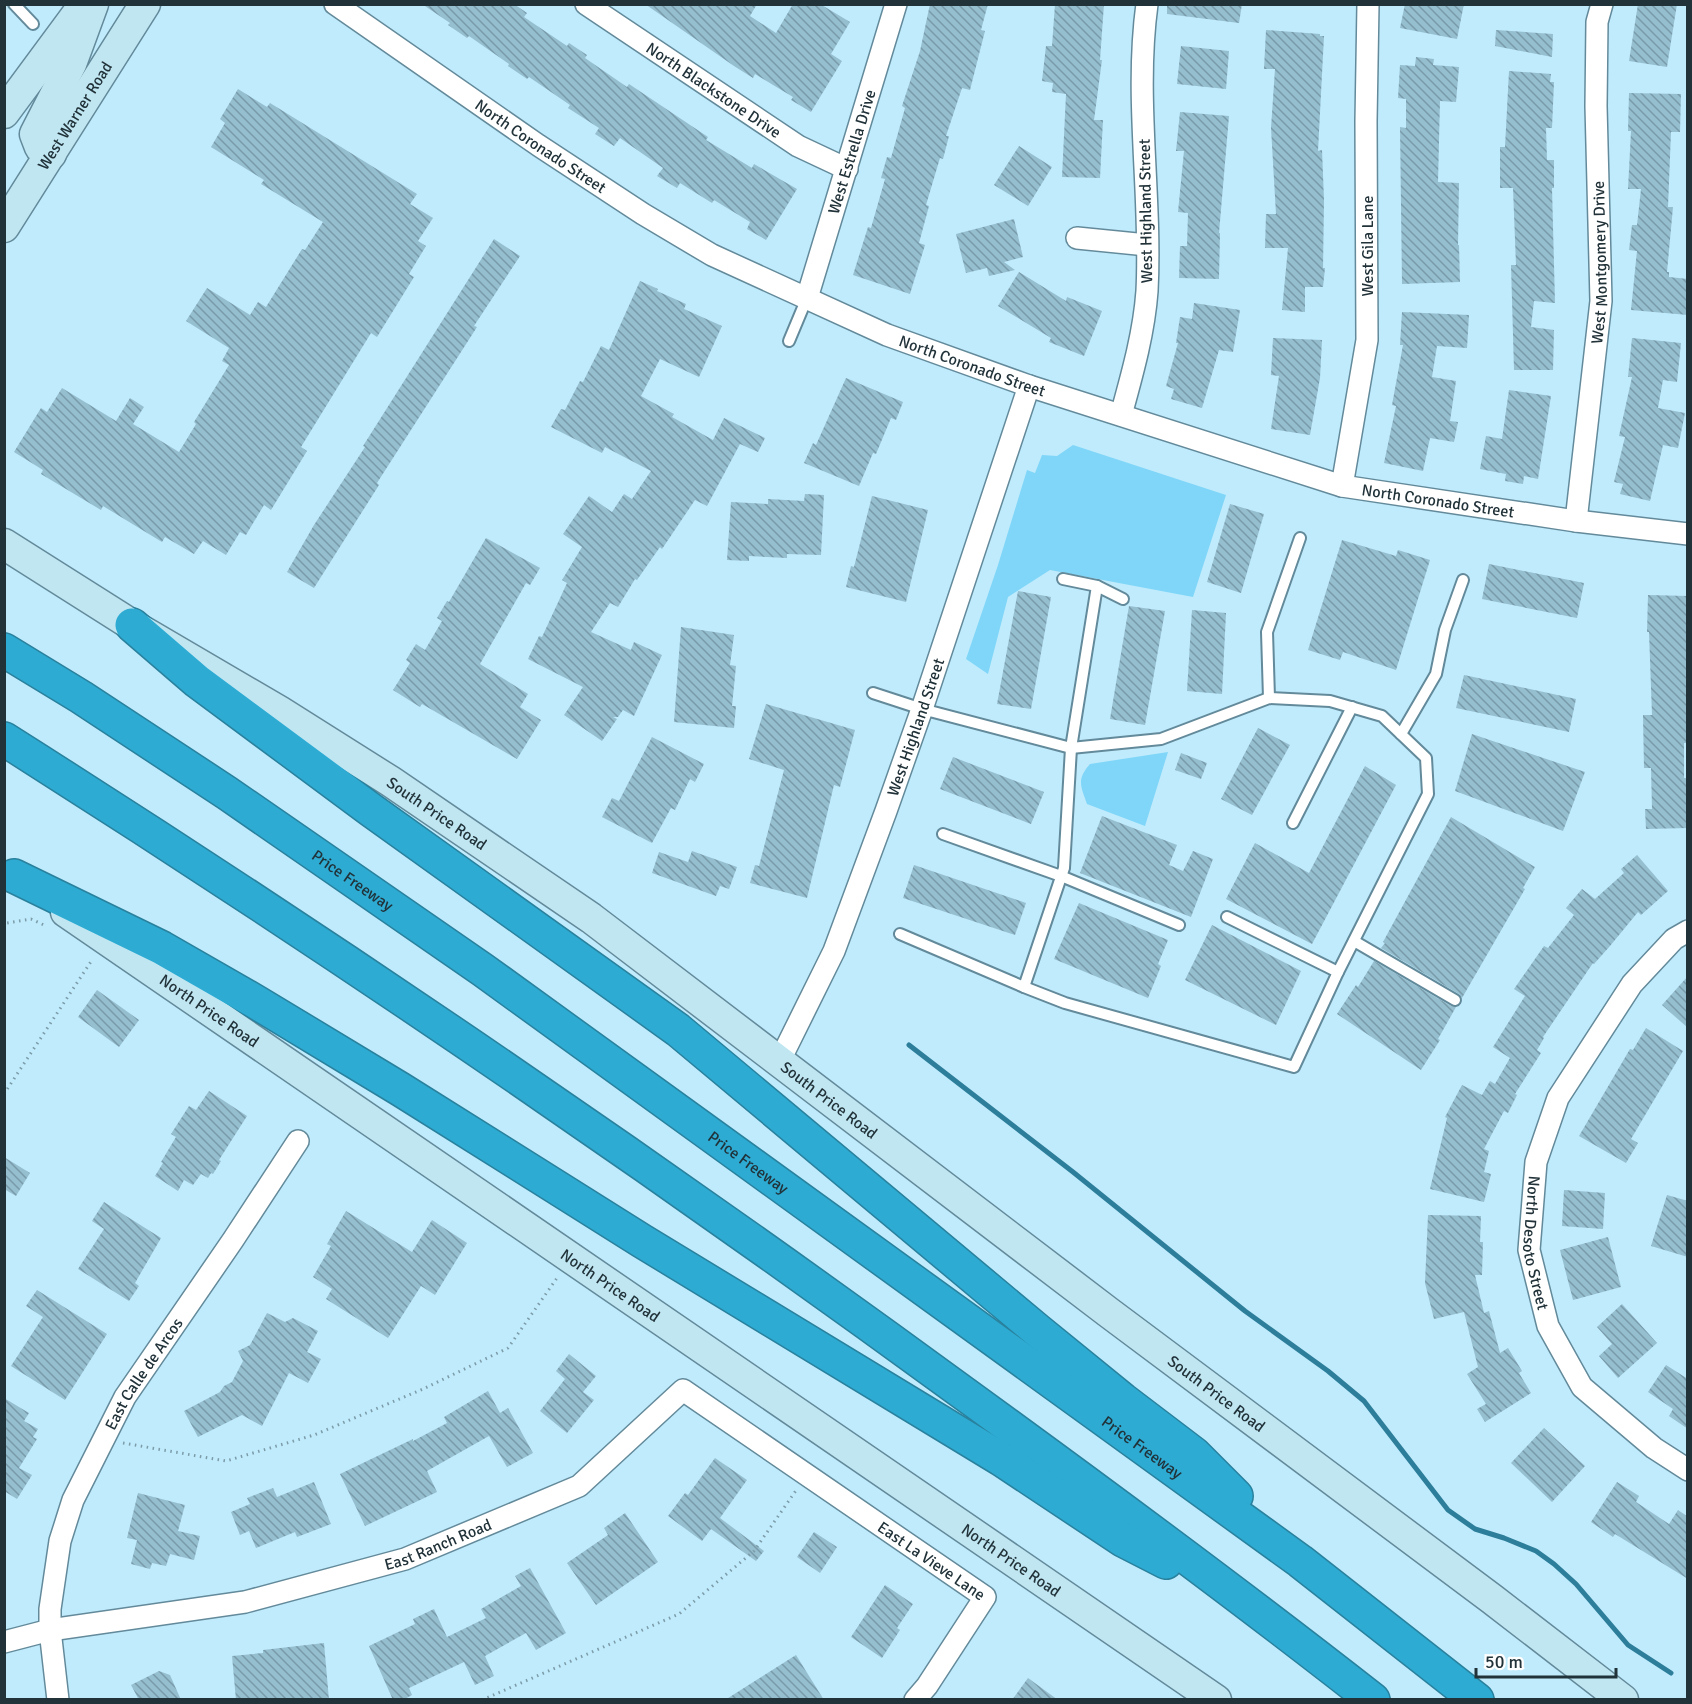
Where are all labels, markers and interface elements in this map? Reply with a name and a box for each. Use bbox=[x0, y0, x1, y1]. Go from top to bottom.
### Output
street label: North Blackstone Drive bbox=[642, 38, 785, 143]
street label: West Warner Road bbox=[34, 58, 117, 174]
street label: West Estrella Drive bbox=[824, 87, 881, 217]
street label: North Coronado Street bbox=[471, 95, 610, 198]
street label: West Highland Street bbox=[1135, 138, 1157, 283]
street label: West Montgomery Drive bbox=[1587, 180, 1612, 345]
street label: West Gila Lane bbox=[1358, 195, 1378, 297]
street label: North Coronado Street bbox=[896, 331, 1048, 402]
street label: North Coronado Street bbox=[1360, 480, 1516, 523]
street label: West Highland Street bbox=[883, 655, 949, 799]
street label: South Price Road bbox=[383, 773, 490, 855]
street label: Price Freeway bbox=[308, 846, 397, 916]
street label: North Price Road bbox=[155, 970, 262, 1052]
street label: South Price Road bbox=[776, 1057, 881, 1144]
street label: Price Freeway bbox=[704, 1127, 793, 1199]
street label: North Desoto Street bbox=[1518, 1175, 1553, 1313]
street label: North Price Road bbox=[556, 1245, 663, 1327]
street label: East Calle de Arcos bbox=[101, 1314, 187, 1434]
street label: South Price Road bbox=[1163, 1351, 1269, 1437]
street label: Price Freeway bbox=[1098, 1412, 1186, 1484]
street label: East Ranch Road bbox=[382, 1515, 495, 1575]
street label: East La Vieve Lane bbox=[873, 1517, 989, 1605]
street label: North Price Road bbox=[957, 1520, 1064, 1602]
scale bar bbox=[1476, 1641, 1616, 1679]
text: 50 m bbox=[1485, 1651, 1523, 1673]

